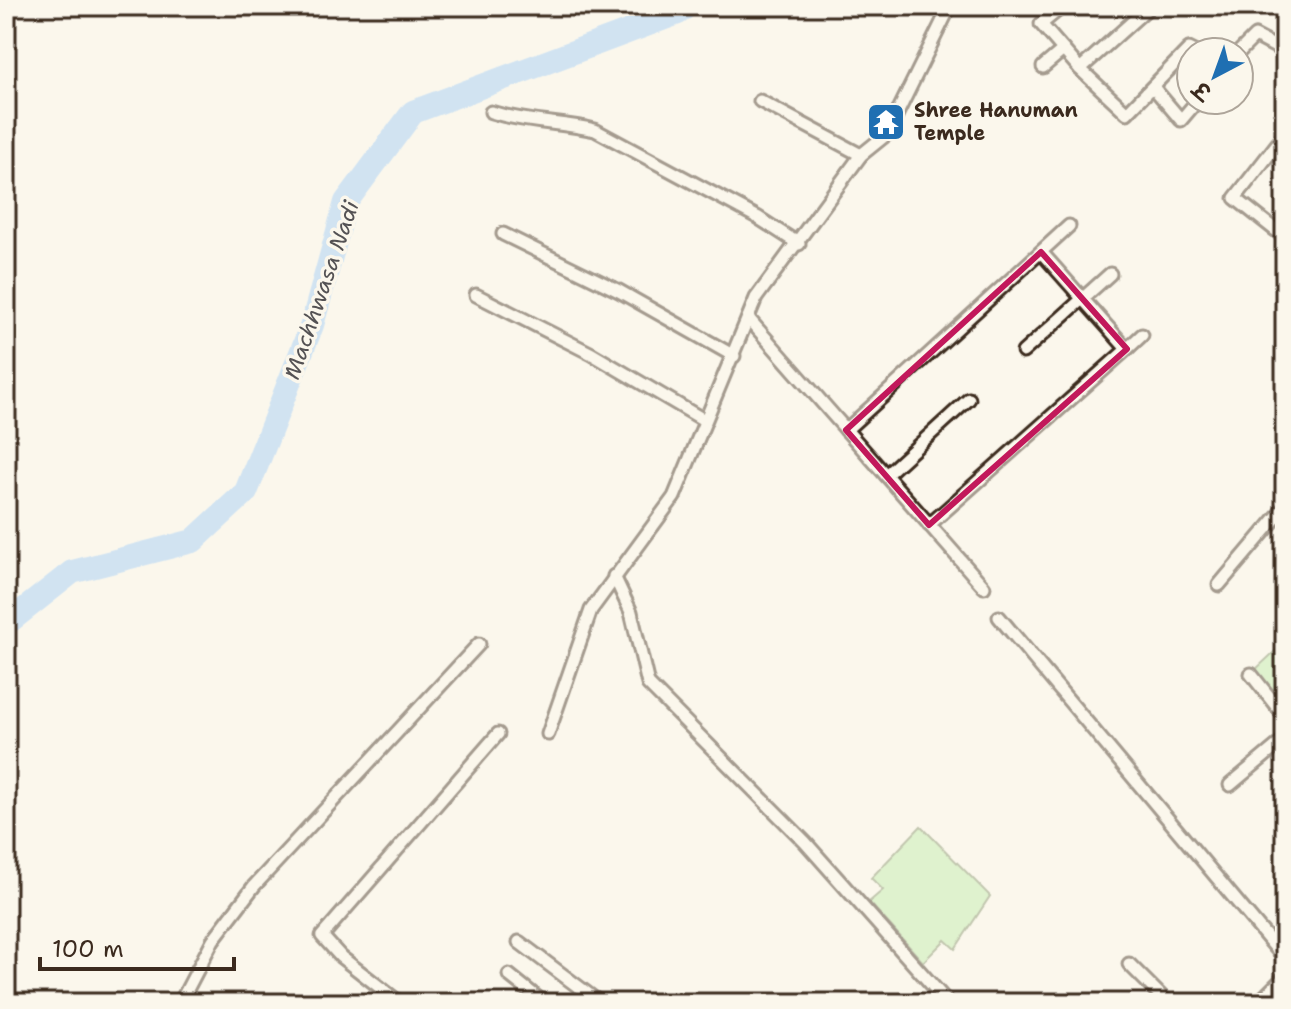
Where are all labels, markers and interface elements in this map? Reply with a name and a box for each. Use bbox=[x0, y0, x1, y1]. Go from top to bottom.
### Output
north arrow bbox=[1175, 36, 1255, 116]
text: उ bbox=[1185, 73, 1219, 108]
place label: Shree Hanuman Temple bbox=[914, 97, 1078, 146]
temple icon: Shree Hanuman Temple bbox=[865, 101, 907, 143]
water label: Machhwasa Nadi bbox=[277, 196, 366, 383]
scale bar bbox=[40, 921, 234, 971]
text: 100 m bbox=[52, 933, 124, 965]

